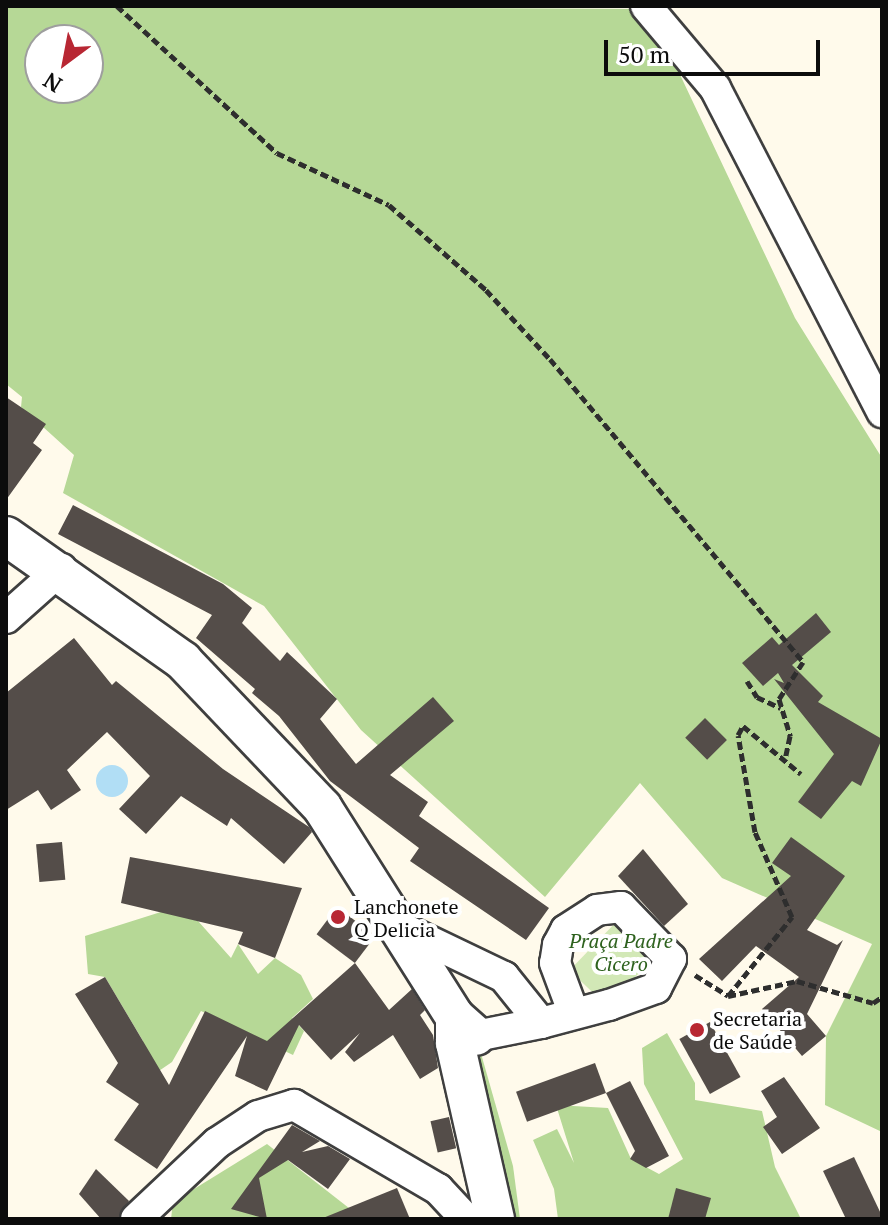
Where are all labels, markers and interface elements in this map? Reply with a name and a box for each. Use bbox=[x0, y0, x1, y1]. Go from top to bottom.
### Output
north arrow bbox=[24, 24, 104, 104]
scale bar bbox=[608, 24, 824, 74]
text: 50 m bbox=[618, 38, 670, 70]
text: N bbox=[37, 66, 67, 100]
place label: Lanchonete Q Delicia bbox=[354, 894, 458, 941]
marker: Lanchonete Q Delicia bbox=[329, 908, 347, 926]
park label: Praça Padre Cicero bbox=[569, 929, 673, 976]
place label: Secretaria de Saúde bbox=[713, 1006, 802, 1053]
marker: Secretaria de Saúde bbox=[688, 1021, 706, 1039]

